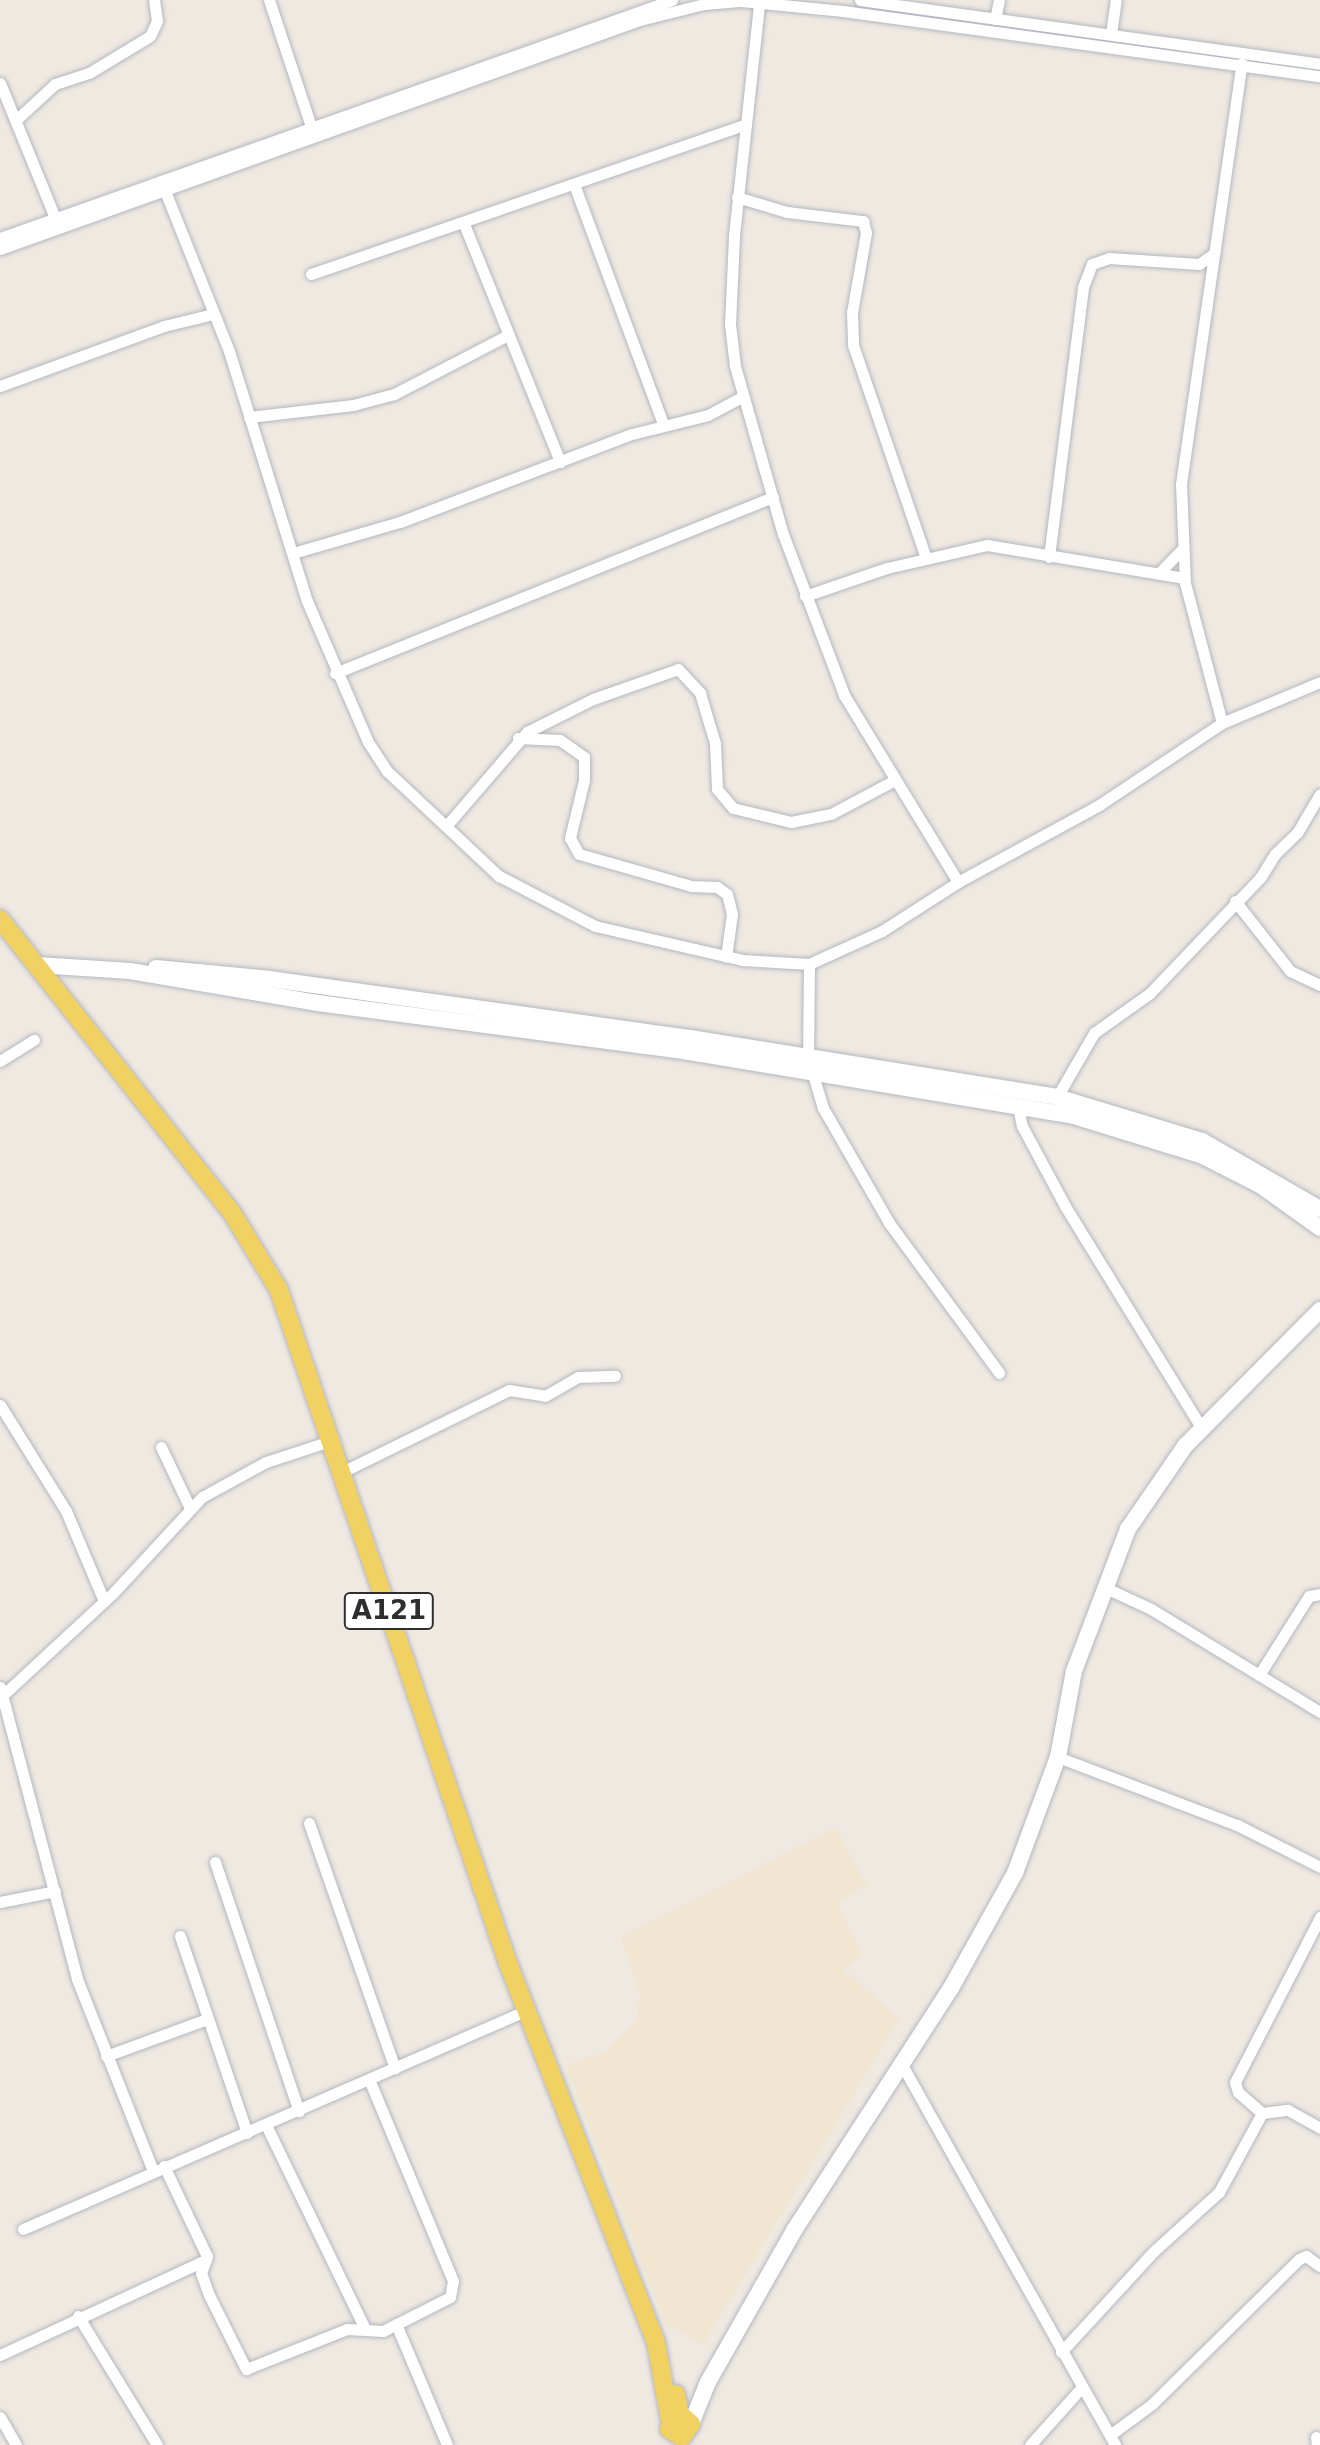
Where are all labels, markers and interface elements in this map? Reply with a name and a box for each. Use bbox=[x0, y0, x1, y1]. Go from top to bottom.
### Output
road number: A121 bbox=[343, 1589, 435, 1633]

